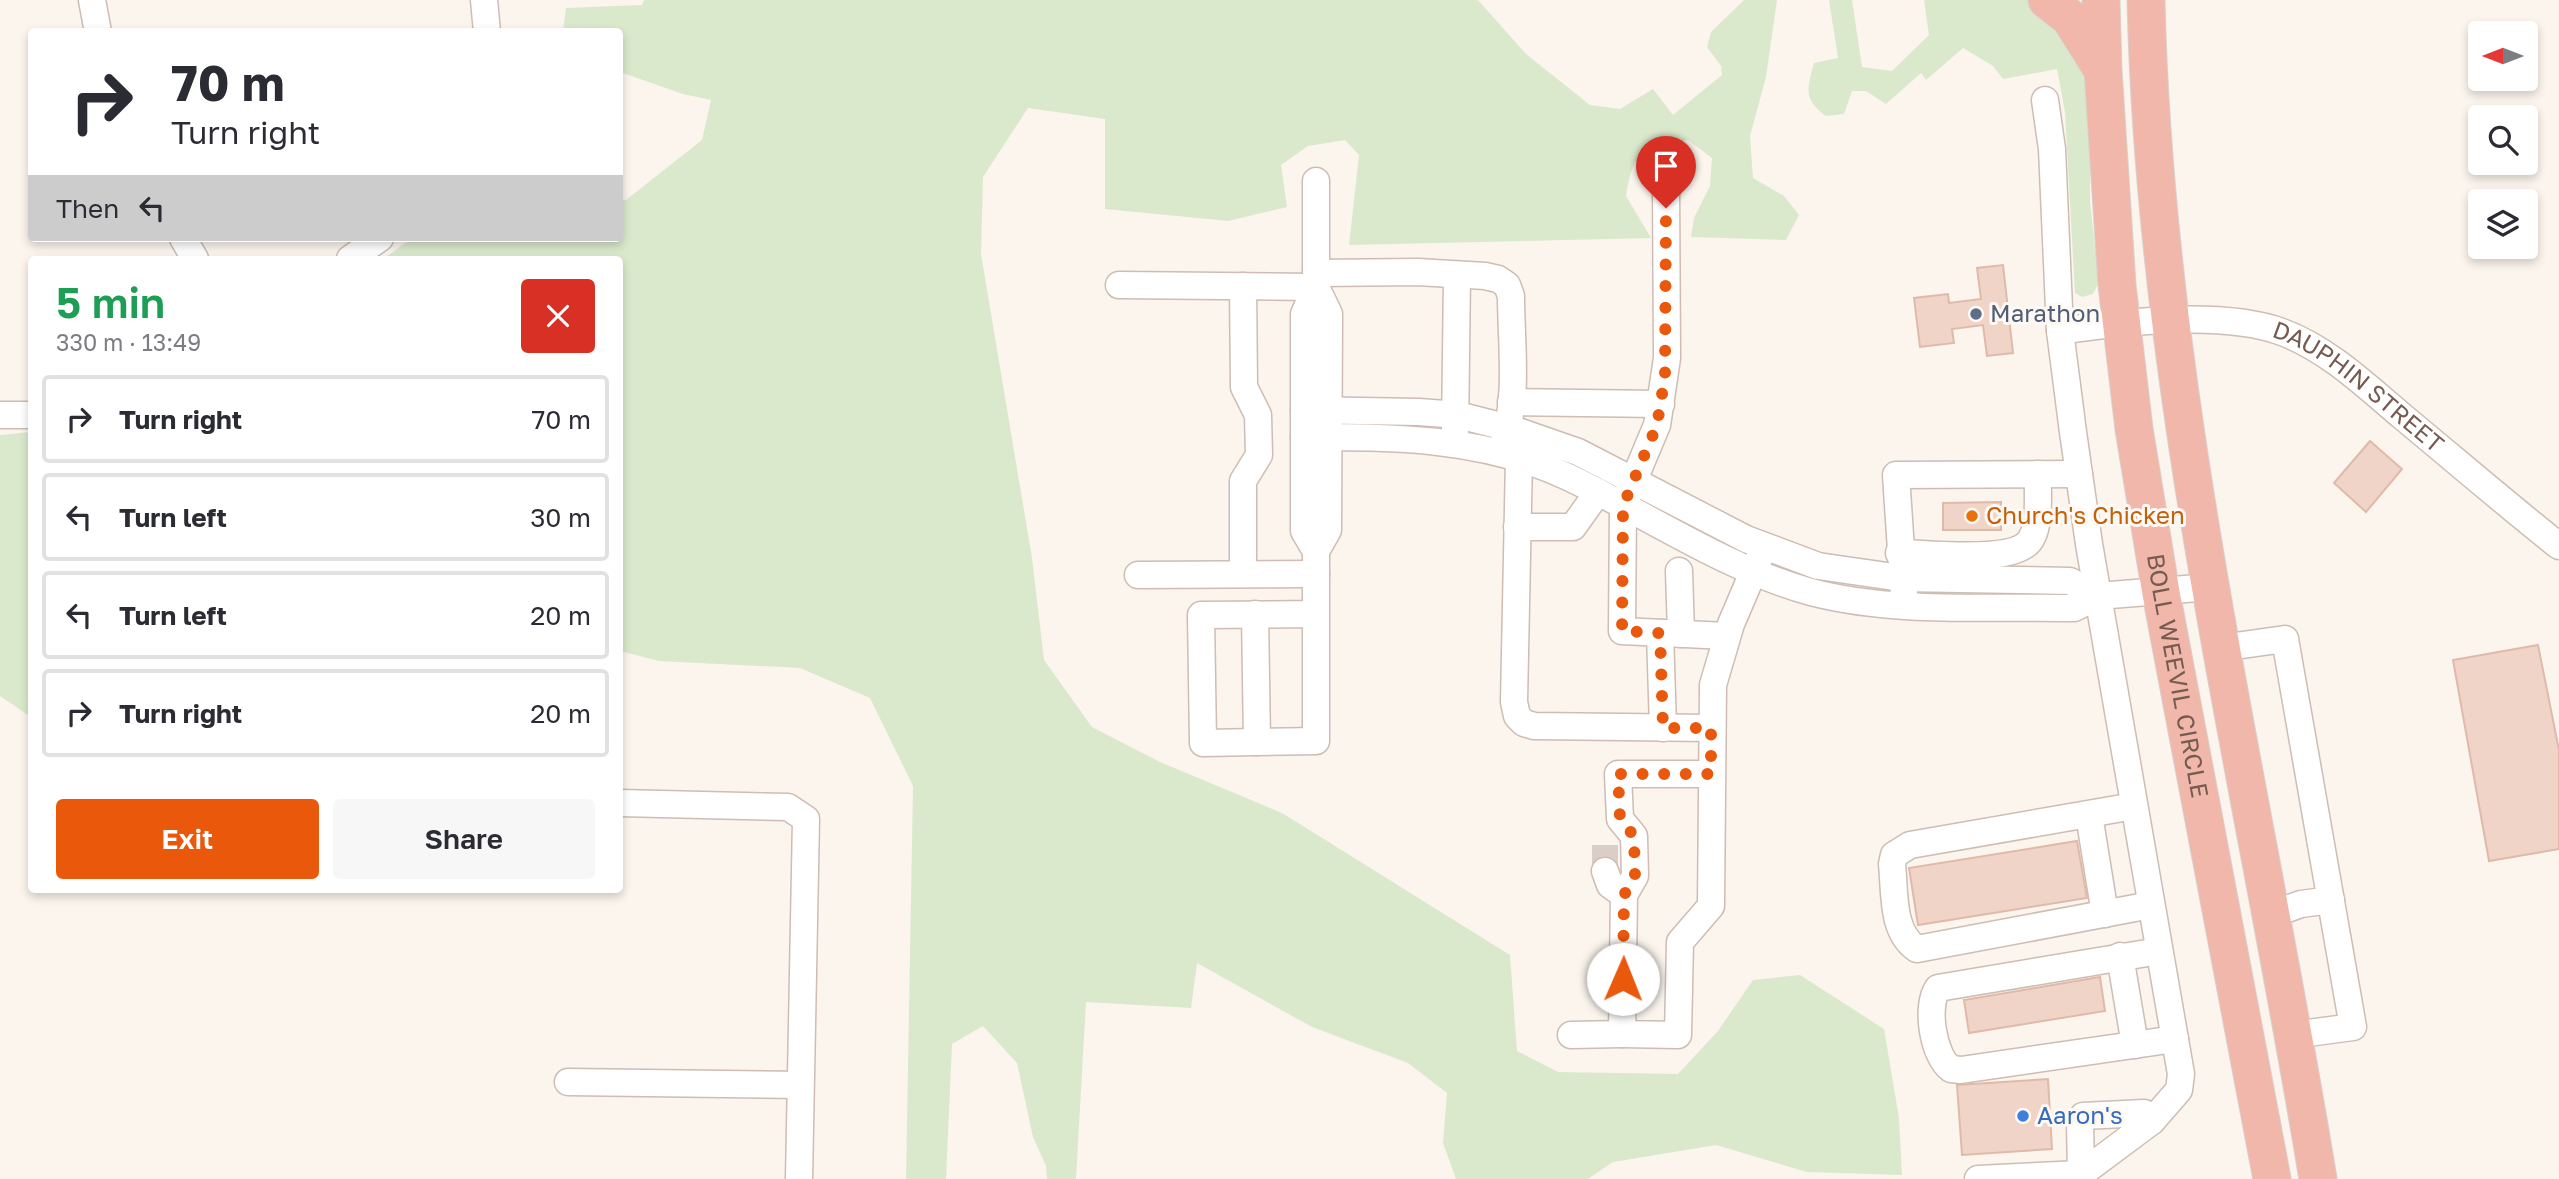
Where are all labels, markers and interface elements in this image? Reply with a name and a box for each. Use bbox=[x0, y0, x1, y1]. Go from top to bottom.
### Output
north arrow bbox=[2468, 21, 2538, 91]
map controls bbox=[2468, 21, 2538, 259]
text: 70 m bbox=[171, 53, 285, 112]
icon: right bbox=[56, 56, 147, 147]
button: search bbox=[2468, 105, 2538, 175]
text: Turn right bbox=[171, 113, 320, 151]
pin bbox=[1636, 136, 1696, 208]
icon: arrive bbox=[1647, 147, 1685, 185]
icon: left bbox=[133, 189, 171, 227]
button: layers bbox=[2468, 189, 2538, 259]
text: Then bbox=[56, 193, 119, 224]
text: 5 min bbox=[56, 277, 165, 327]
button: close bbox=[521, 279, 595, 353]
place label: Marathon bbox=[1990, 298, 2100, 327]
marker: Marathon bbox=[1968, 306, 1984, 322]
street label: DAUPHIN STREET bbox=[2269, 314, 2451, 458]
text: 330 m · 13:49 bbox=[56, 328, 201, 356]
icon: right bbox=[60, 400, 98, 438]
text: Turn right bbox=[119, 404, 242, 435]
text: 70 m bbox=[532, 404, 591, 435]
icon: left bbox=[60, 498, 98, 536]
place label: Church's Chicken bbox=[1986, 500, 2185, 529]
text: Turn left bbox=[119, 502, 227, 533]
text: 30 m bbox=[530, 502, 591, 533]
marker: Church's Chicken bbox=[1964, 508, 1980, 524]
street label: BOLL WEEVIL CIRCLE bbox=[2142, 551, 2215, 800]
icon: left bbox=[60, 596, 98, 634]
text: Turn left bbox=[119, 600, 227, 631]
text: 20 m bbox=[530, 600, 591, 631]
icon: right bbox=[60, 694, 98, 732]
text: Turn right bbox=[119, 698, 242, 729]
text: 20 m bbox=[530, 698, 591, 729]
button: Exit bbox=[56, 799, 319, 879]
button: Share bbox=[333, 799, 595, 879]
position arrow bbox=[1586, 942, 1660, 1016]
place label: Aaron's bbox=[2037, 1100, 2123, 1129]
marker: Aaron's bbox=[2015, 1108, 2031, 1124]

